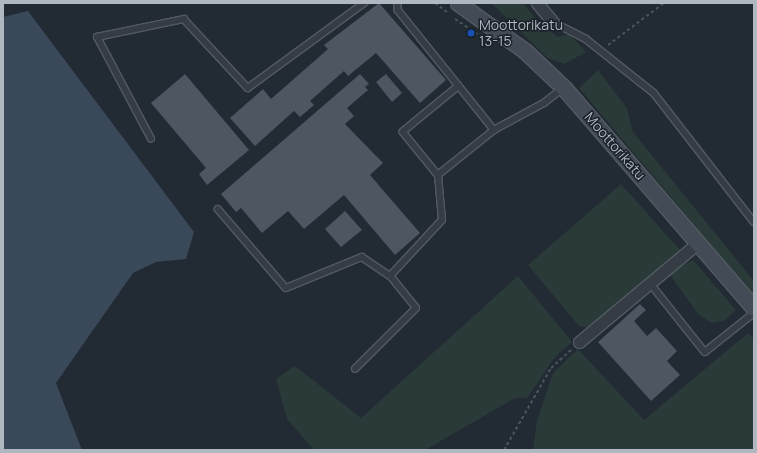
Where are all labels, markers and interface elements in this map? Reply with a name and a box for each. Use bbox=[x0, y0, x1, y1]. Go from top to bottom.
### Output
place label: Moottorikatu 13-15 bbox=[479, 17, 563, 50]
marker: Moottorikatu 13-15 bbox=[466, 28, 476, 38]
street label: Moottorikatu bbox=[581, 109, 649, 183]

